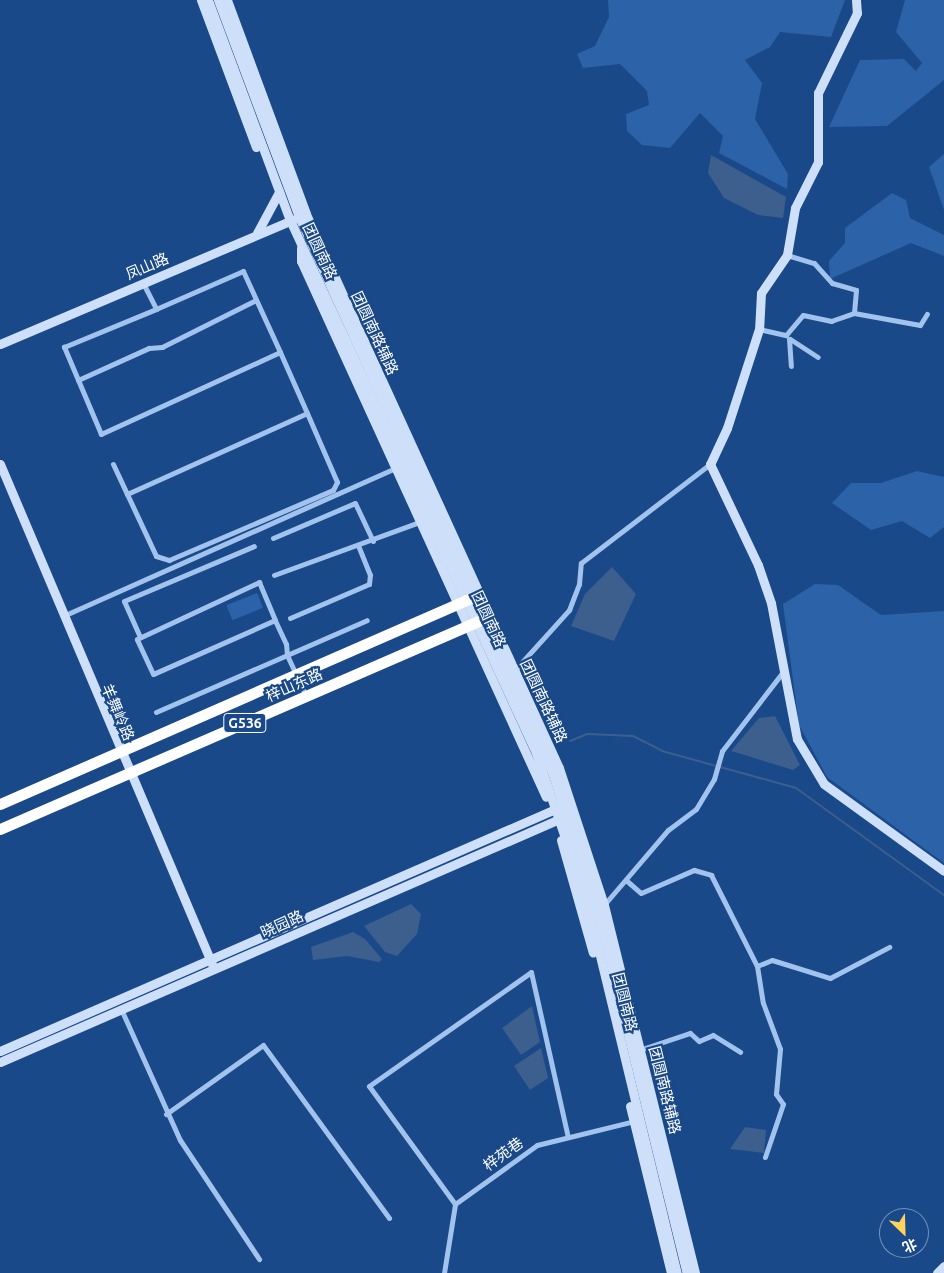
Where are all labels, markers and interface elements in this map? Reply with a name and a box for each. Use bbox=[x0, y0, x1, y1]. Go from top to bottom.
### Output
street label: 团圆南路 bbox=[299, 220, 341, 282]
street label: 凤山路 bbox=[123, 249, 171, 283]
street label: 团圆南路辅路 bbox=[348, 288, 402, 378]
street label: 团圆南路 bbox=[468, 588, 510, 650]
street label: 团圆南路辅路 bbox=[517, 656, 571, 746]
street label: 梓山东路 bbox=[263, 665, 325, 705]
street label: 羊舞岭路 bbox=[98, 681, 138, 743]
road number: G536 bbox=[222, 711, 268, 734]
street label: 晓园路 bbox=[258, 907, 306, 941]
street label: 团圆南路 bbox=[609, 971, 641, 1033]
street label: 团圆南路辅路 bbox=[645, 1044, 685, 1136]
street label: 梓苑巷 bbox=[480, 1133, 526, 1175]
north arrow bbox=[879, 1208, 929, 1258]
text: 北 bbox=[900, 1236, 919, 1256]

